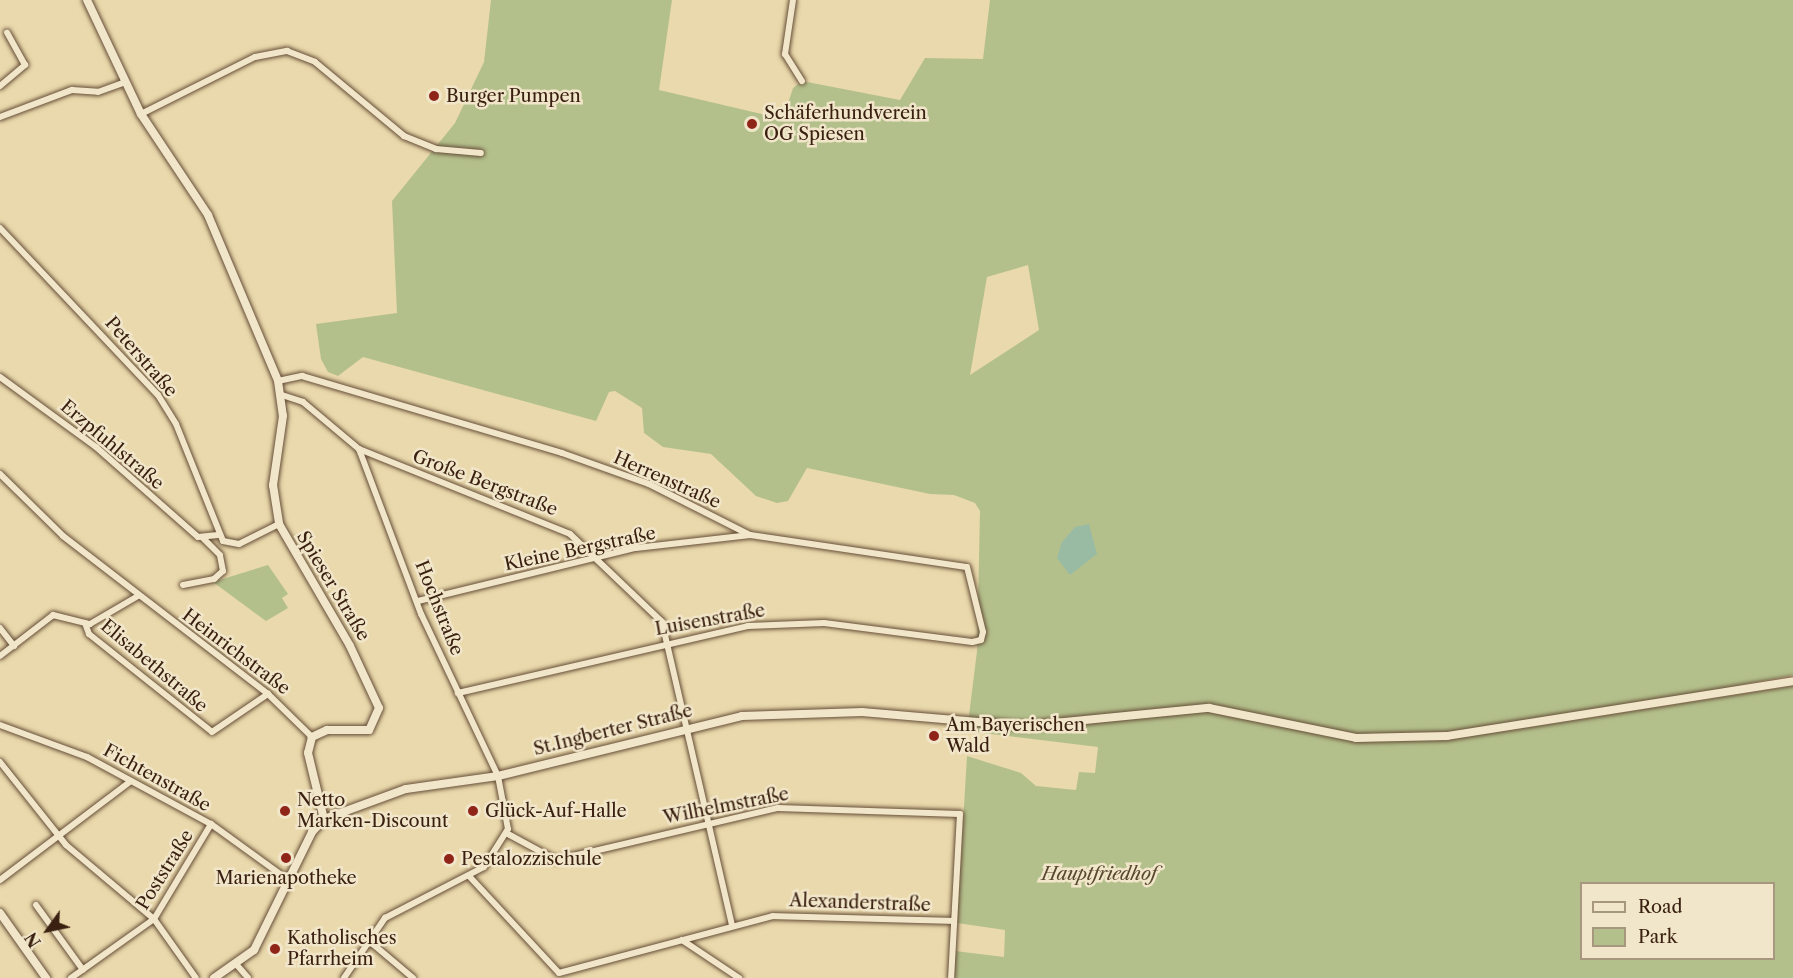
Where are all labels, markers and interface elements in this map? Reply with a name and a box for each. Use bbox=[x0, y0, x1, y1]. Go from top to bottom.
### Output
place label: Burger Pumpen bbox=[446, 85, 581, 107]
marker: Burger Pumpen bbox=[427, 89, 441, 103]
place label: Schäferhundverein OG Spiesen bbox=[764, 103, 927, 146]
marker: Schäferhundverein OG Spiesen bbox=[745, 117, 759, 131]
street label: Peterstraße bbox=[100, 312, 182, 402]
street label: Erzpfuhlstraße bbox=[56, 396, 168, 494]
street label: Große Bergstraße bbox=[409, 445, 561, 521]
street label: Herrenstraße bbox=[610, 447, 724, 513]
street label: Kleine Bergstraße bbox=[502, 522, 658, 576]
street label: Spieser Straße bbox=[292, 527, 374, 645]
street label: Hochstraße bbox=[410, 557, 468, 659]
street label: Luisenstraße bbox=[653, 600, 767, 640]
street label: Heinrichstraße bbox=[178, 604, 294, 700]
street label: Elisabethstraße bbox=[96, 615, 212, 717]
street label: St.Ingberter Straße bbox=[531, 700, 695, 760]
place label: Am Bayerischen Wald bbox=[946, 715, 1085, 758]
marker: Am Bayerischen Wald bbox=[927, 729, 941, 743]
street label: Fichtenstraße bbox=[100, 740, 214, 816]
street label: Wilhelmstraße bbox=[661, 783, 791, 829]
place label: Netto Marken-Discount bbox=[297, 790, 448, 832]
place label: Glück-Auf-Halle bbox=[485, 800, 627, 822]
marker: Netto Marken-Discount bbox=[278, 804, 292, 818]
marker: Glück-Auf-Halle bbox=[466, 804, 480, 818]
street label: Poststraße bbox=[132, 826, 198, 914]
place label: Pestalozzischule bbox=[461, 848, 602, 870]
marker: Marienapotheke bbox=[279, 851, 293, 865]
marker: Pestalozzischule bbox=[442, 852, 456, 866]
park label: Hauptfriedhof bbox=[1042, 863, 1156, 885]
place label: Marienapotheke bbox=[215, 867, 357, 889]
legend bbox=[1580, 882, 1775, 960]
street label: Alexanderstraße bbox=[789, 890, 931, 916]
text: Road bbox=[1638, 896, 1683, 918]
north arrow bbox=[18, 900, 78, 960]
text: Park bbox=[1638, 926, 1677, 948]
place label: Katholisches Pfarrheim bbox=[287, 928, 396, 970]
text: N bbox=[21, 929, 45, 951]
marker: Katholisches Pfarrheim bbox=[268, 942, 282, 956]

